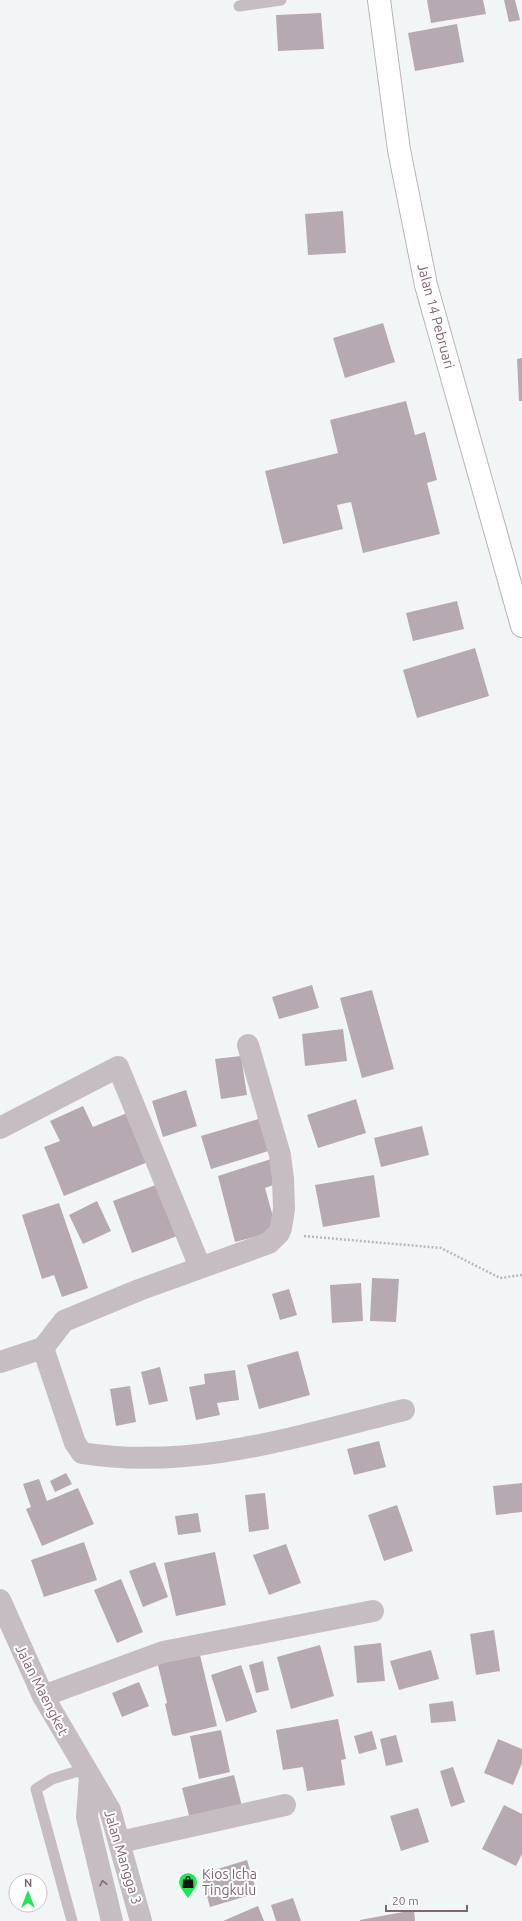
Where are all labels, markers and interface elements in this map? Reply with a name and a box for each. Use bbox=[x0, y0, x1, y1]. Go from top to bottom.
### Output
street label: Jalan 14 Pebruari bbox=[414, 262, 458, 370]
street label: Jalan Maengket bbox=[12, 1642, 72, 1738]
street label: Jalan Mangga 3 bbox=[101, 1808, 145, 1906]
place label: Kios Icha Tingkulu bbox=[202, 1866, 257, 1898]
shop icon: Kios Icha Tingkulu bbox=[177, 1871, 199, 1899]
north arrow bbox=[8, 1873, 48, 1913]
text: N bbox=[24, 1877, 32, 1889]
one-way arrow bbox=[99, 1880, 108, 1887]
scale bar bbox=[386, 1887, 467, 1913]
text: 20 m bbox=[392, 1894, 419, 1907]

